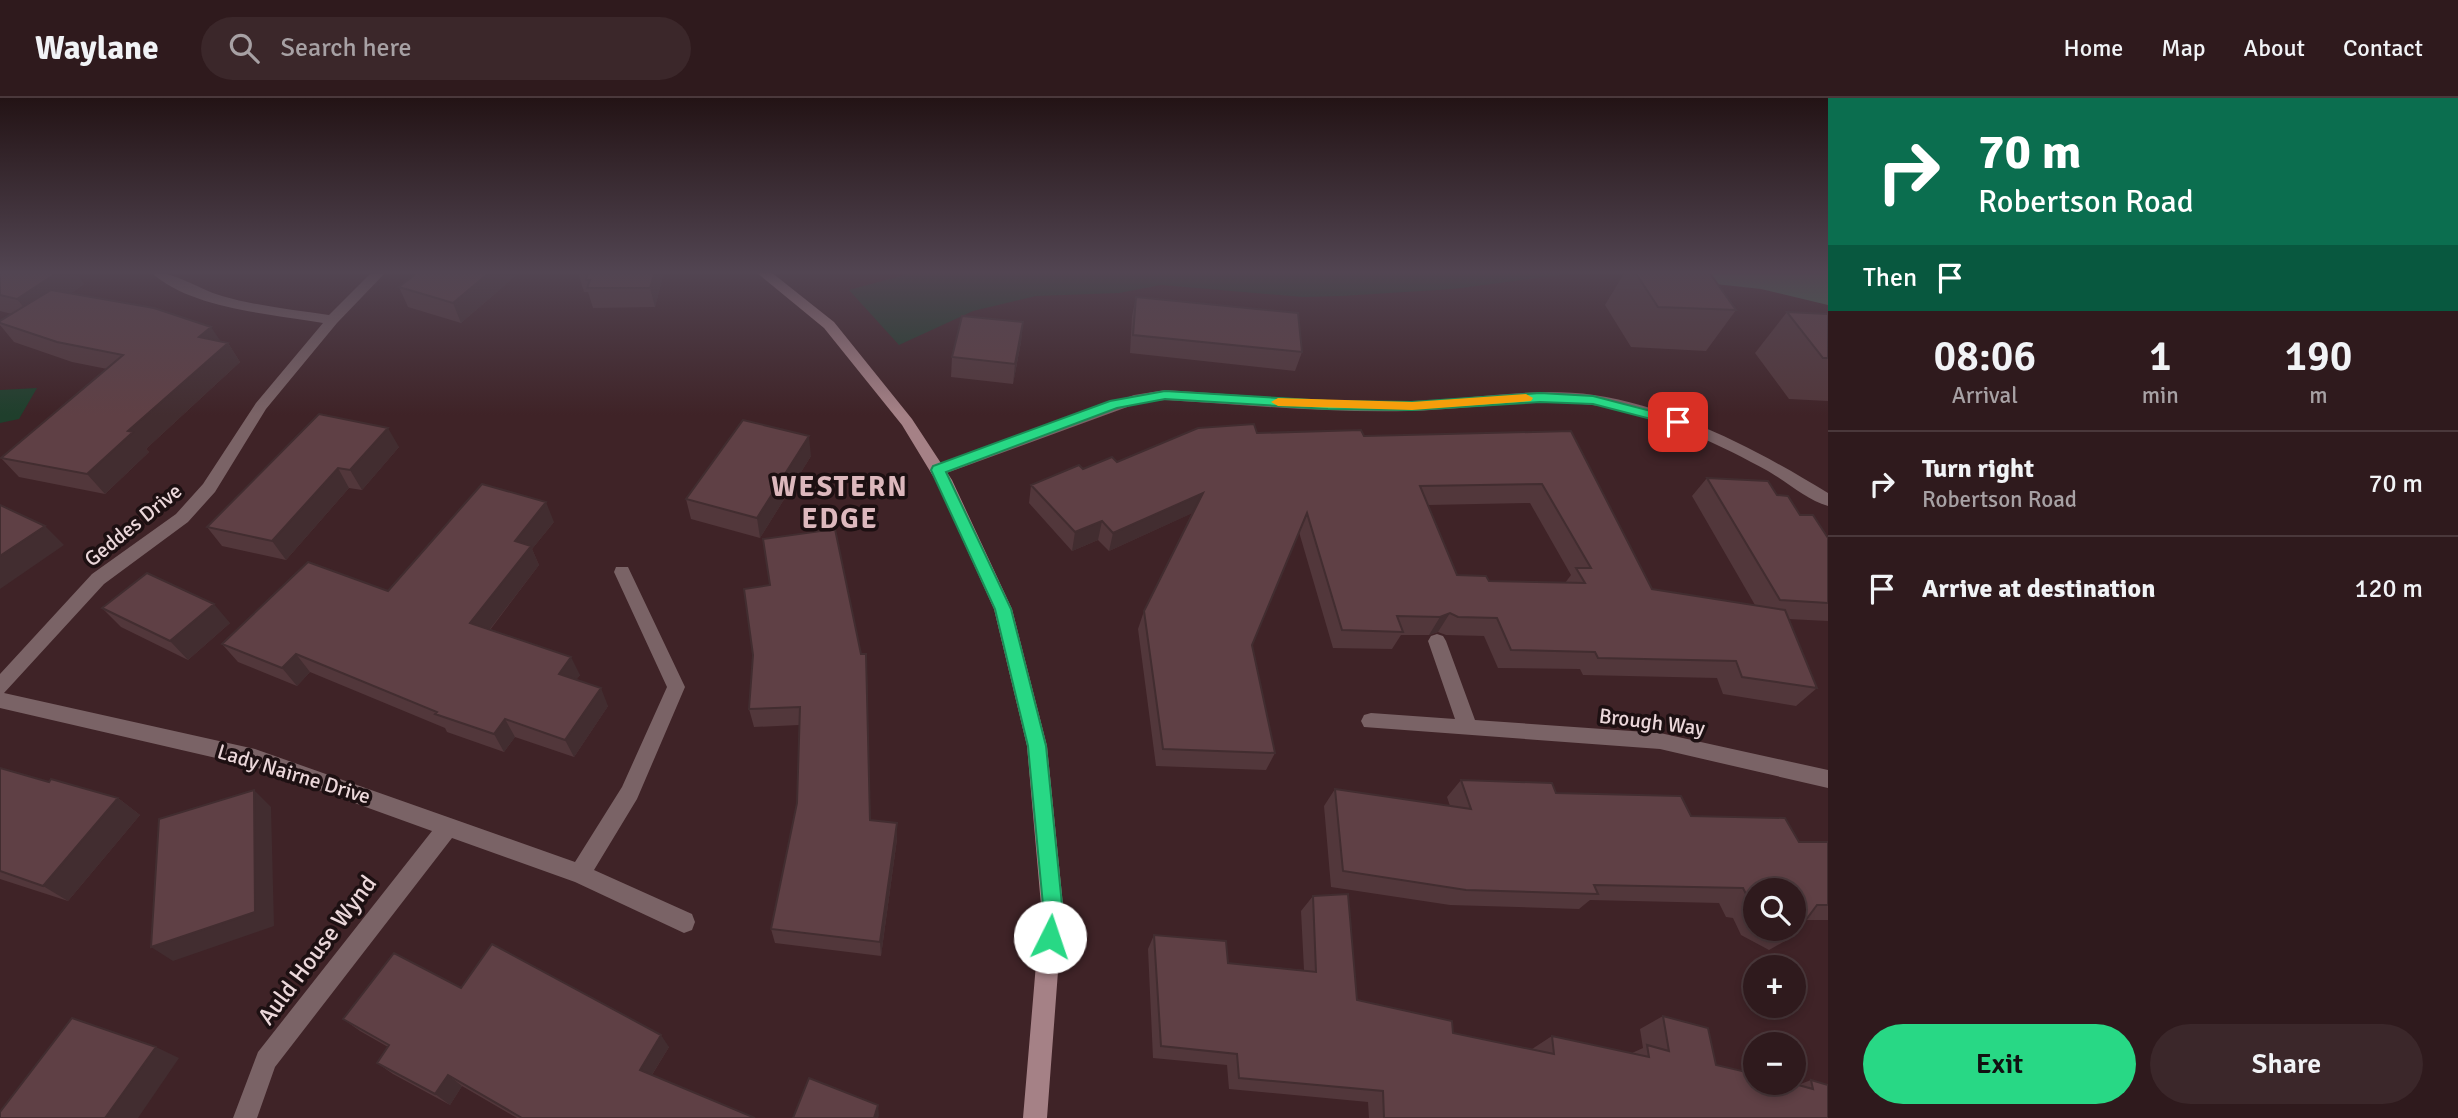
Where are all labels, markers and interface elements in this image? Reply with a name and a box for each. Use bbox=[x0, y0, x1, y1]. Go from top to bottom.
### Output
search box bbox=[201, 17, 691, 80]
text: Waylane bbox=[35, 28, 159, 69]
icon: search bbox=[225, 29, 263, 67]
text: Search here bbox=[281, 32, 412, 64]
text: Home bbox=[2063, 33, 2123, 63]
text: Map bbox=[2161, 33, 2206, 63]
text: About bbox=[2244, 33, 2305, 63]
text: Contact bbox=[2343, 33, 2423, 63]
text: 70 m bbox=[1978, 122, 2081, 182]
icon: right bbox=[1863, 126, 1954, 217]
text: Robertson Road bbox=[1978, 182, 2194, 221]
icon: arrive bbox=[1931, 259, 1969, 297]
text: Then bbox=[1863, 262, 1917, 294]
text: 08:06 bbox=[1934, 331, 2036, 382]
text: 1 bbox=[2149, 331, 2172, 382]
text: 190 bbox=[2284, 331, 2352, 382]
text: Arrival bbox=[1952, 381, 2018, 410]
text: min bbox=[2142, 381, 2179, 410]
text: m bbox=[2309, 381, 2328, 410]
pin bbox=[1648, 392, 1708, 452]
icon: arrive bbox=[1659, 403, 1697, 441]
text: Turn right bbox=[1922, 453, 2034, 485]
icon: right bbox=[1863, 465, 1901, 503]
text: 70 m bbox=[2368, 468, 2423, 500]
district label: WESTERN EDGE bbox=[771, 470, 909, 536]
street label: Geddes Drive bbox=[79, 478, 187, 572]
text: Robertson Road bbox=[1922, 485, 2077, 514]
icon: arrive bbox=[1863, 570, 1901, 608]
text: Arrive at destination bbox=[1922, 573, 2155, 605]
text: 120 m bbox=[2354, 573, 2423, 605]
street label: Brough Way bbox=[1598, 703, 1707, 741]
street label: Lady Nairne Drive bbox=[214, 738, 374, 810]
street label: Auld House Wynd bbox=[251, 869, 383, 1031]
map controls bbox=[1743, 878, 1806, 1095]
button: search bbox=[1743, 878, 1806, 941]
position arrow bbox=[1013, 900, 1087, 974]
button: + bbox=[1743, 955, 1806, 1018]
button: Exit bbox=[1863, 1024, 2136, 1104]
button: Share bbox=[2150, 1024, 2423, 1104]
button: − bbox=[1743, 1032, 1806, 1095]

